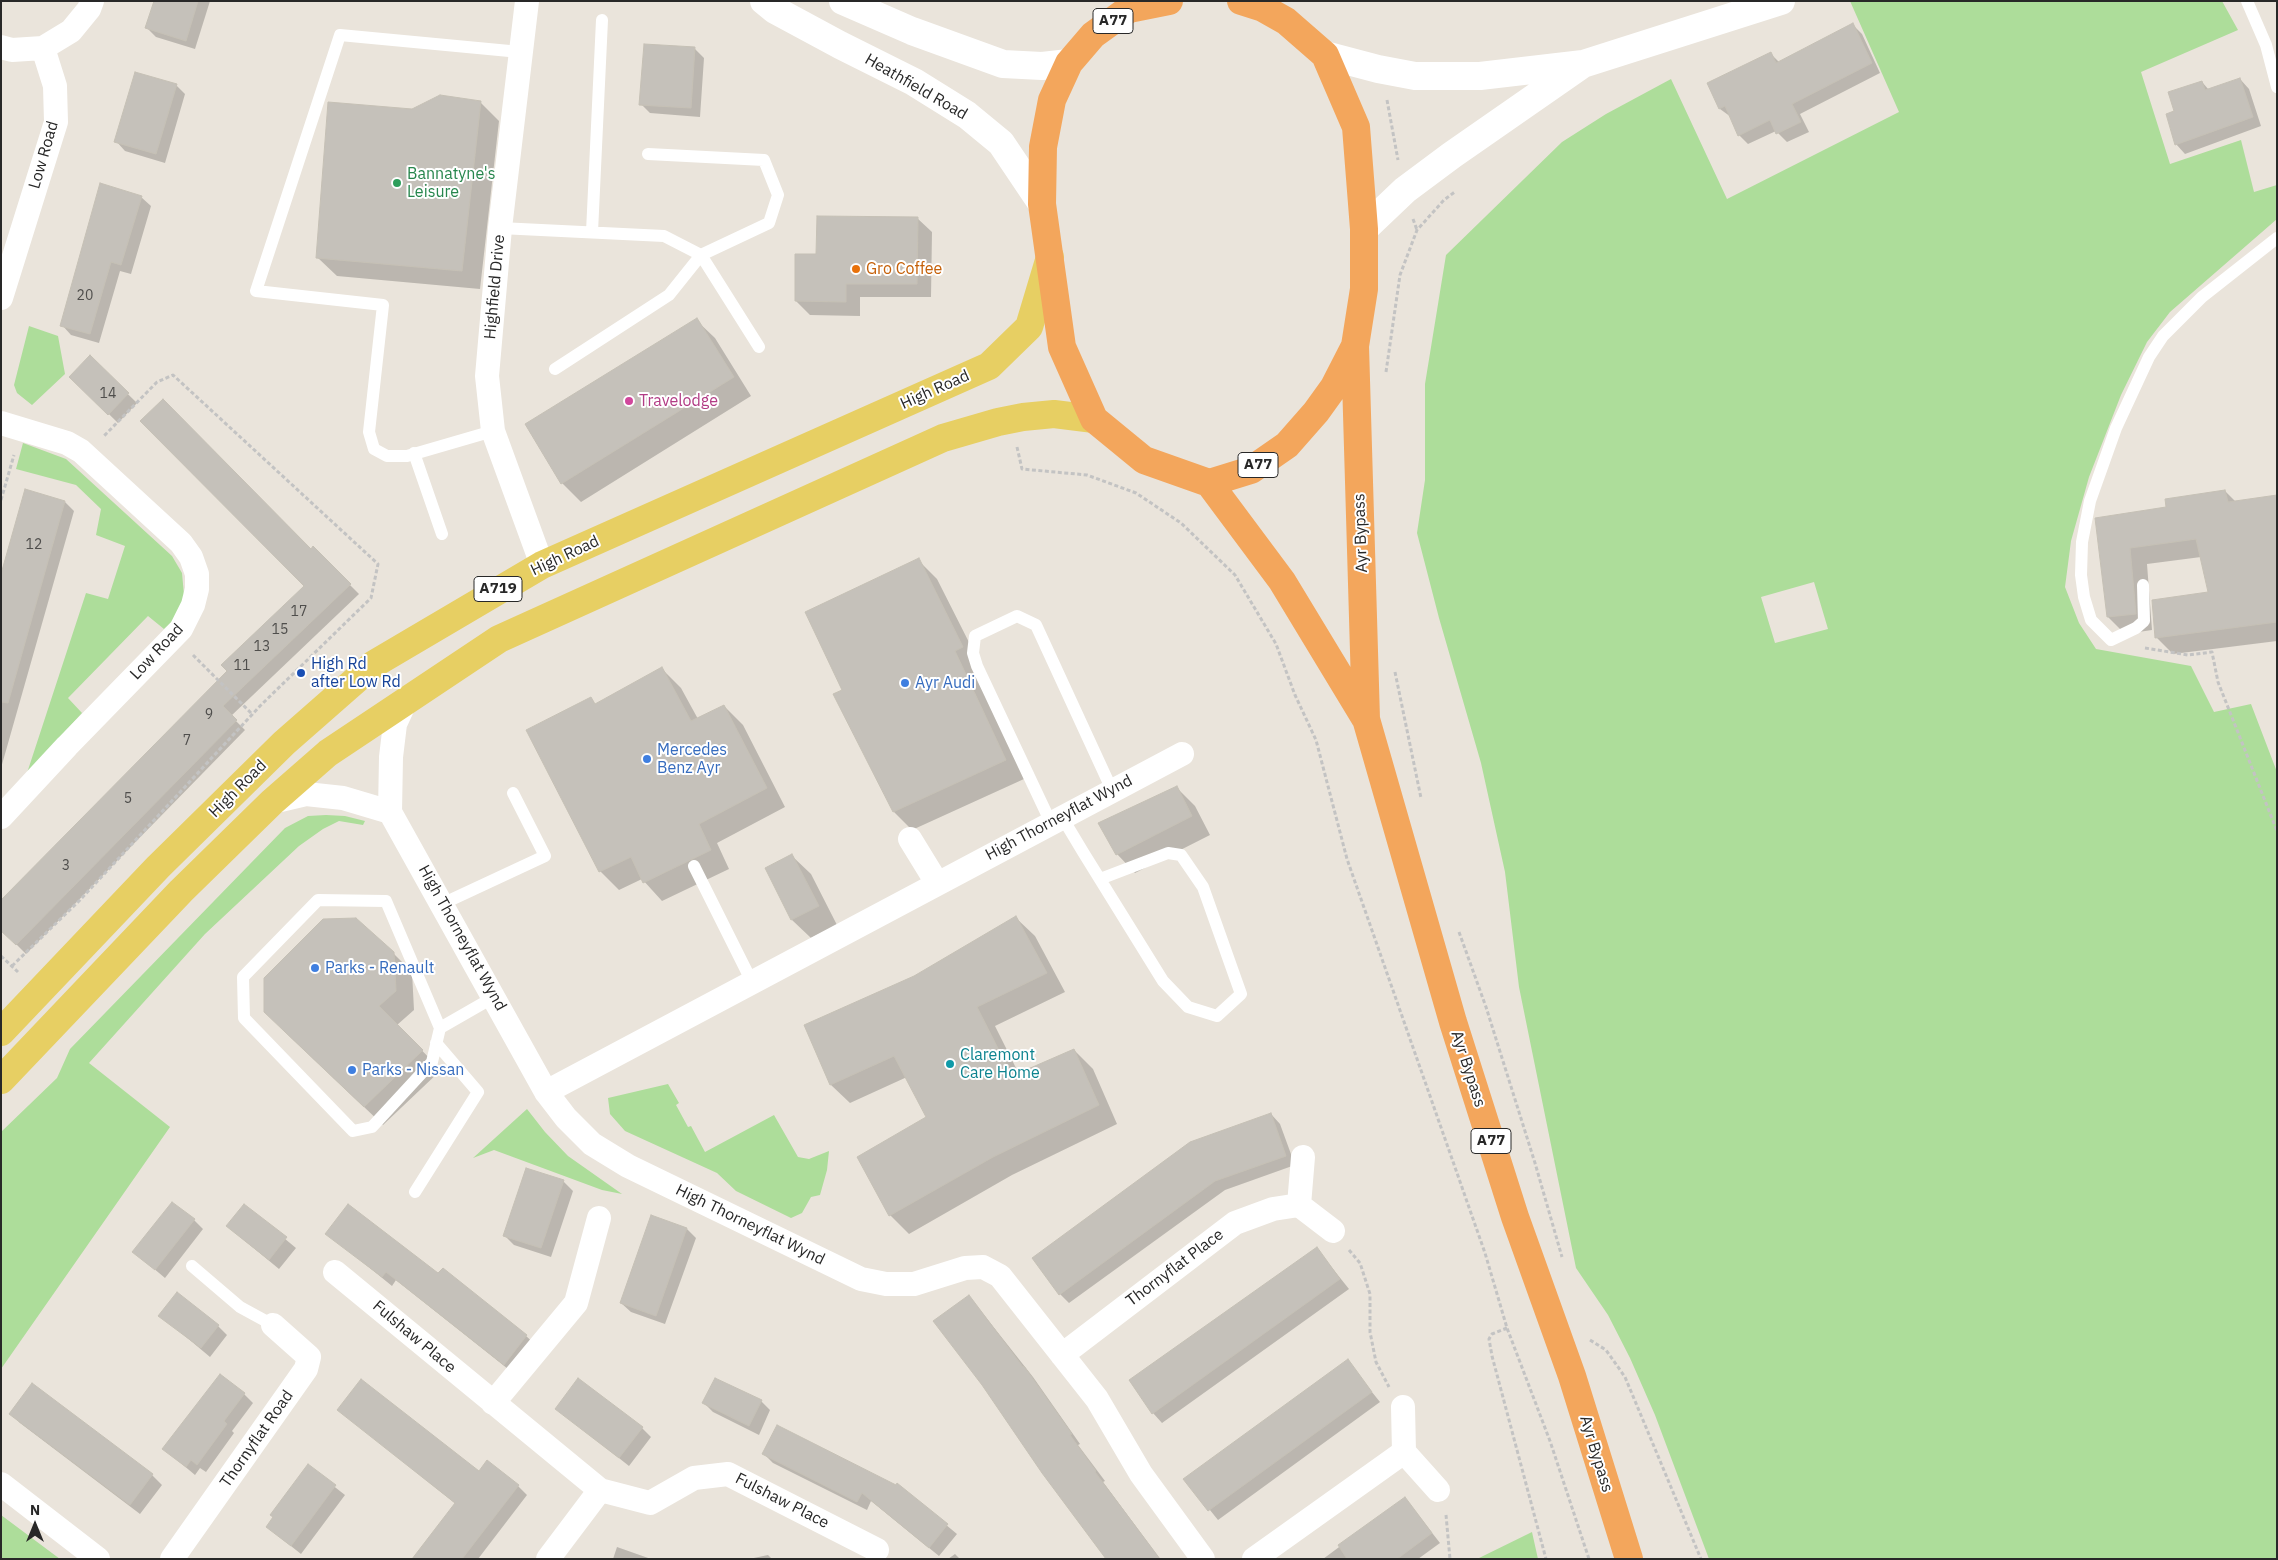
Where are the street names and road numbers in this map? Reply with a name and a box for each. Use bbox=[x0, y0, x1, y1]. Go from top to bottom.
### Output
road number: A77 bbox=[1093, 8, 1133, 34]
street label: Heathfield Road bbox=[861, 50, 971, 124]
street label: Low Road bbox=[25, 119, 63, 191]
street label: Highfield Drive bbox=[481, 234, 509, 340]
street label: High Road bbox=[898, 366, 972, 414]
road number: A77 bbox=[1238, 452, 1278, 478]
street label: Ayr Bypass bbox=[1350, 493, 1372, 573]
street label: High Road bbox=[528, 532, 602, 580]
road number: A719 bbox=[474, 576, 522, 602]
street label: Low Road bbox=[126, 620, 188, 684]
street label: High Road bbox=[205, 756, 271, 822]
street label: High Thorneyflat Wynd bbox=[982, 771, 1136, 865]
street label: High Thorneyflat Wynd bbox=[414, 862, 510, 1014]
street label: Ayr Bypass bbox=[1447, 1028, 1489, 1110]
road number: A77 bbox=[1471, 1128, 1511, 1154]
street label: High Thorneyflat Wynd bbox=[672, 1181, 828, 1269]
street label: Thornyflat Place bbox=[1123, 1225, 1227, 1311]
street label: Fulshaw Place bbox=[368, 1297, 460, 1377]
street label: Thornyflat Road bbox=[216, 1387, 298, 1491]
street label: Ayr Bypass bbox=[1575, 1413, 1617, 1495]
street label: Fulshaw Place bbox=[732, 1469, 832, 1533]

